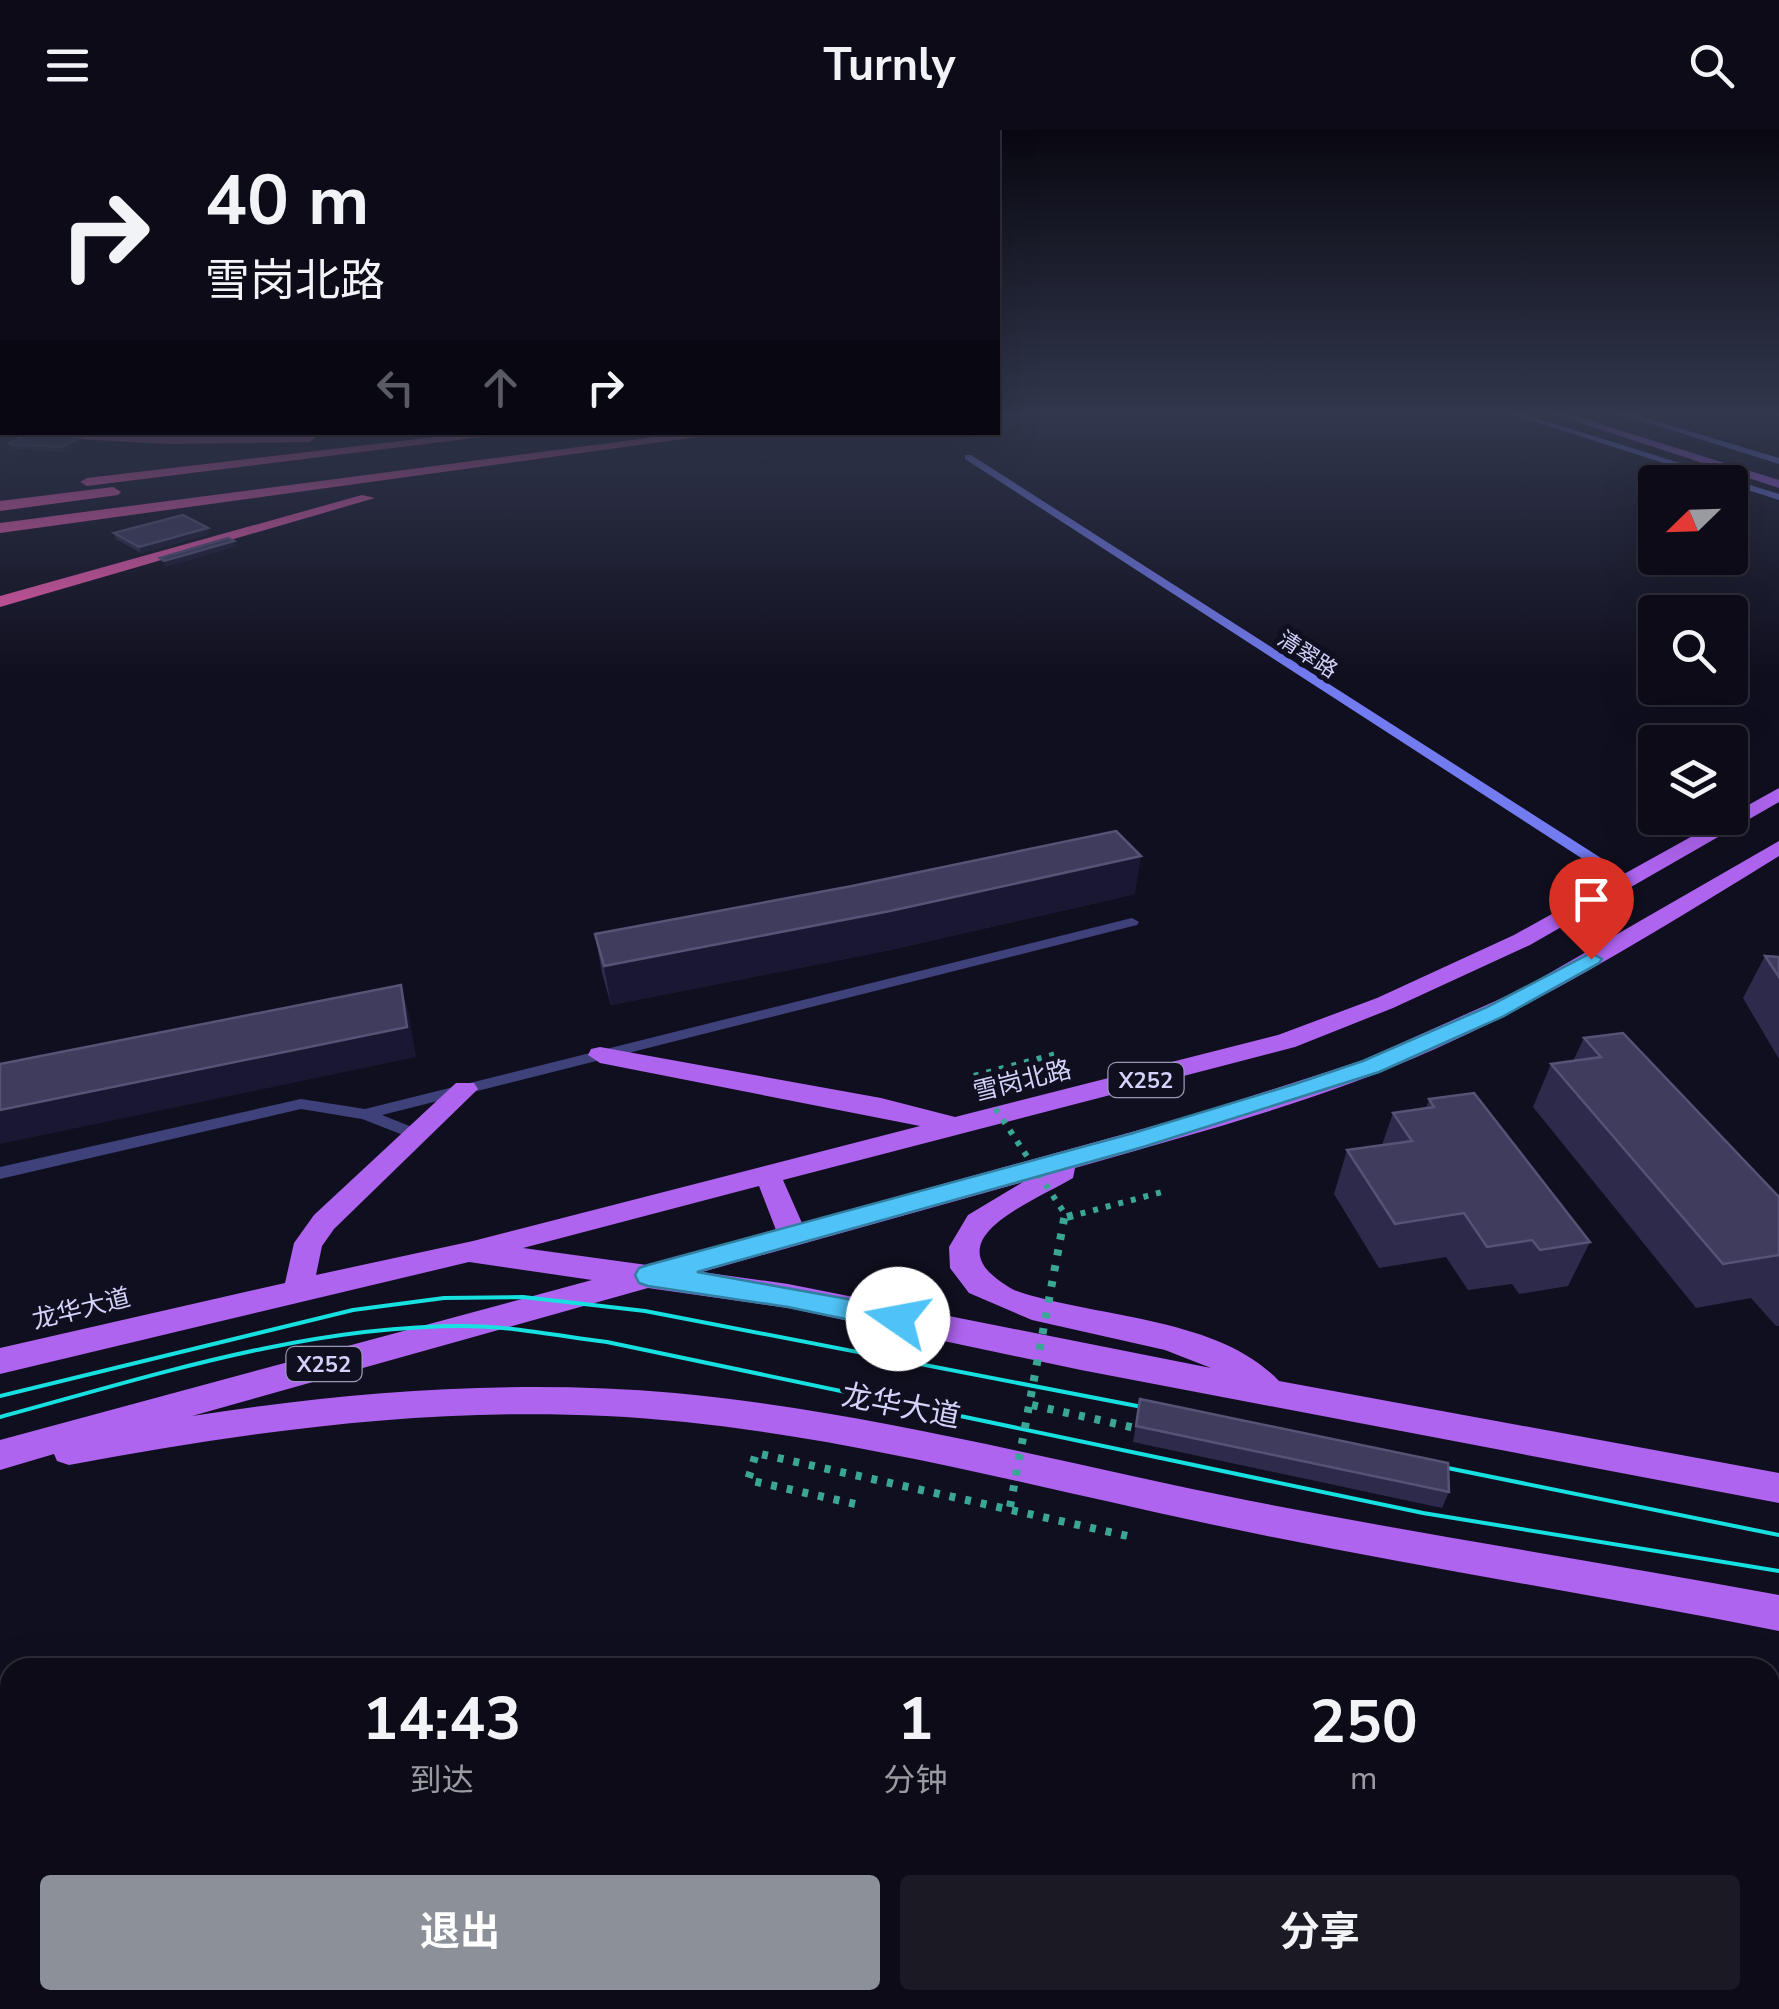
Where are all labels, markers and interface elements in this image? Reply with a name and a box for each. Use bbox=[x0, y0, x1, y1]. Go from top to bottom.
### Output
text: Turnly bbox=[823, 35, 956, 96]
icon: menu bbox=[40, 38, 95, 93]
icon: search bbox=[1684, 38, 1739, 93]
text: 40 m bbox=[205, 153, 369, 249]
icon: right bbox=[40, 170, 170, 300]
text: 雪岗北路 bbox=[205, 251, 385, 312]
icon: left bbox=[368, 360, 423, 415]
icon: ahead bbox=[473, 360, 528, 415]
icon: right bbox=[578, 360, 633, 415]
north arrow bbox=[1638, 465, 1748, 575]
map controls bbox=[1638, 465, 1748, 835]
button: search bbox=[1638, 595, 1748, 705]
street label: 清翠路 bbox=[1272, 624, 1343, 685]
button: layers bbox=[1638, 725, 1748, 835]
pin bbox=[1549, 857, 1634, 960]
icon: arrive bbox=[1564, 872, 1619, 927]
street label: 雪岗北路 bbox=[970, 1052, 1075, 1110]
road number: X252 bbox=[1108, 1063, 1184, 1097]
position arrow bbox=[846, 1267, 950, 1371]
street label: 龙华大道 bbox=[29, 1280, 134, 1338]
road number: X252 bbox=[286, 1347, 362, 1381]
street label: 龙华大道 bbox=[838, 1375, 964, 1438]
text: 14:43 bbox=[362, 1678, 521, 1760]
text: 1 bbox=[897, 1678, 933, 1760]
text: 250 bbox=[1310, 1681, 1418, 1763]
text: m bbox=[1350, 1757, 1377, 1800]
text: 到达 bbox=[410, 1759, 474, 1802]
text: 分钟 bbox=[883, 1759, 947, 1802]
button: 退出 bbox=[40, 1875, 880, 1990]
button: 分享 bbox=[900, 1875, 1740, 1990]

